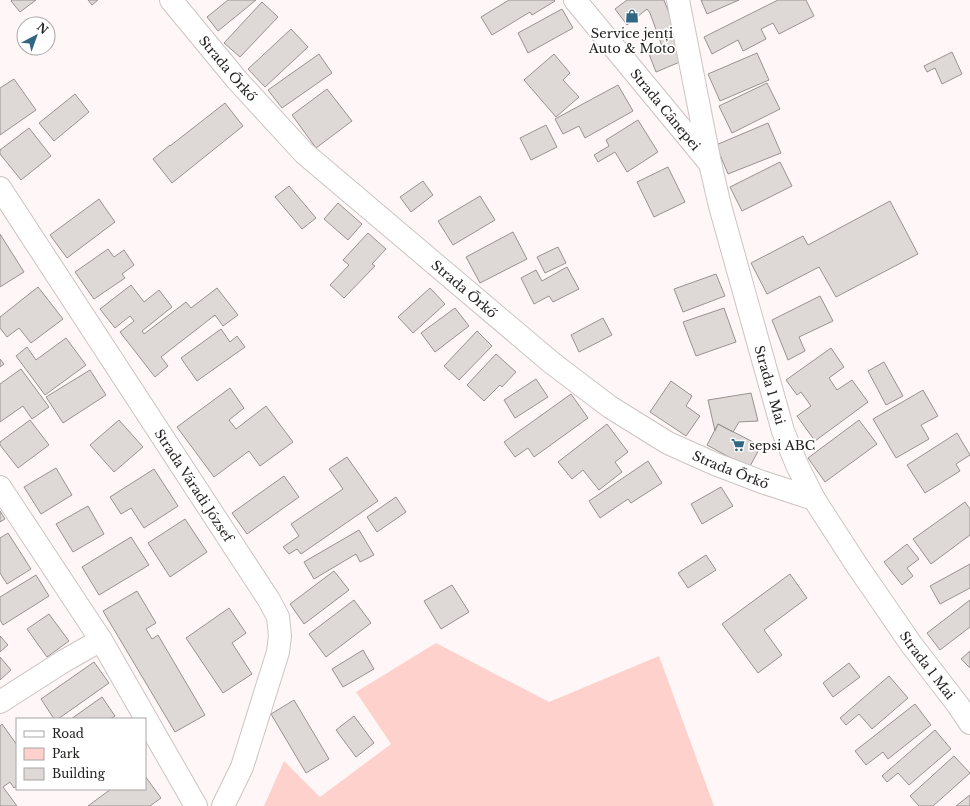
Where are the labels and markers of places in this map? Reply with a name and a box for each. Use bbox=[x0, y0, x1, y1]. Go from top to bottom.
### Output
shop icon: Service jenți Auto & Moto bbox=[624, 8, 640, 24]
place label: Service jenți Auto & Moto bbox=[588, 25, 675, 57]
supermarket icon: sepsi ABC bbox=[730, 437, 746, 453]
place label: sepsi ABC bbox=[749, 437, 815, 454]

